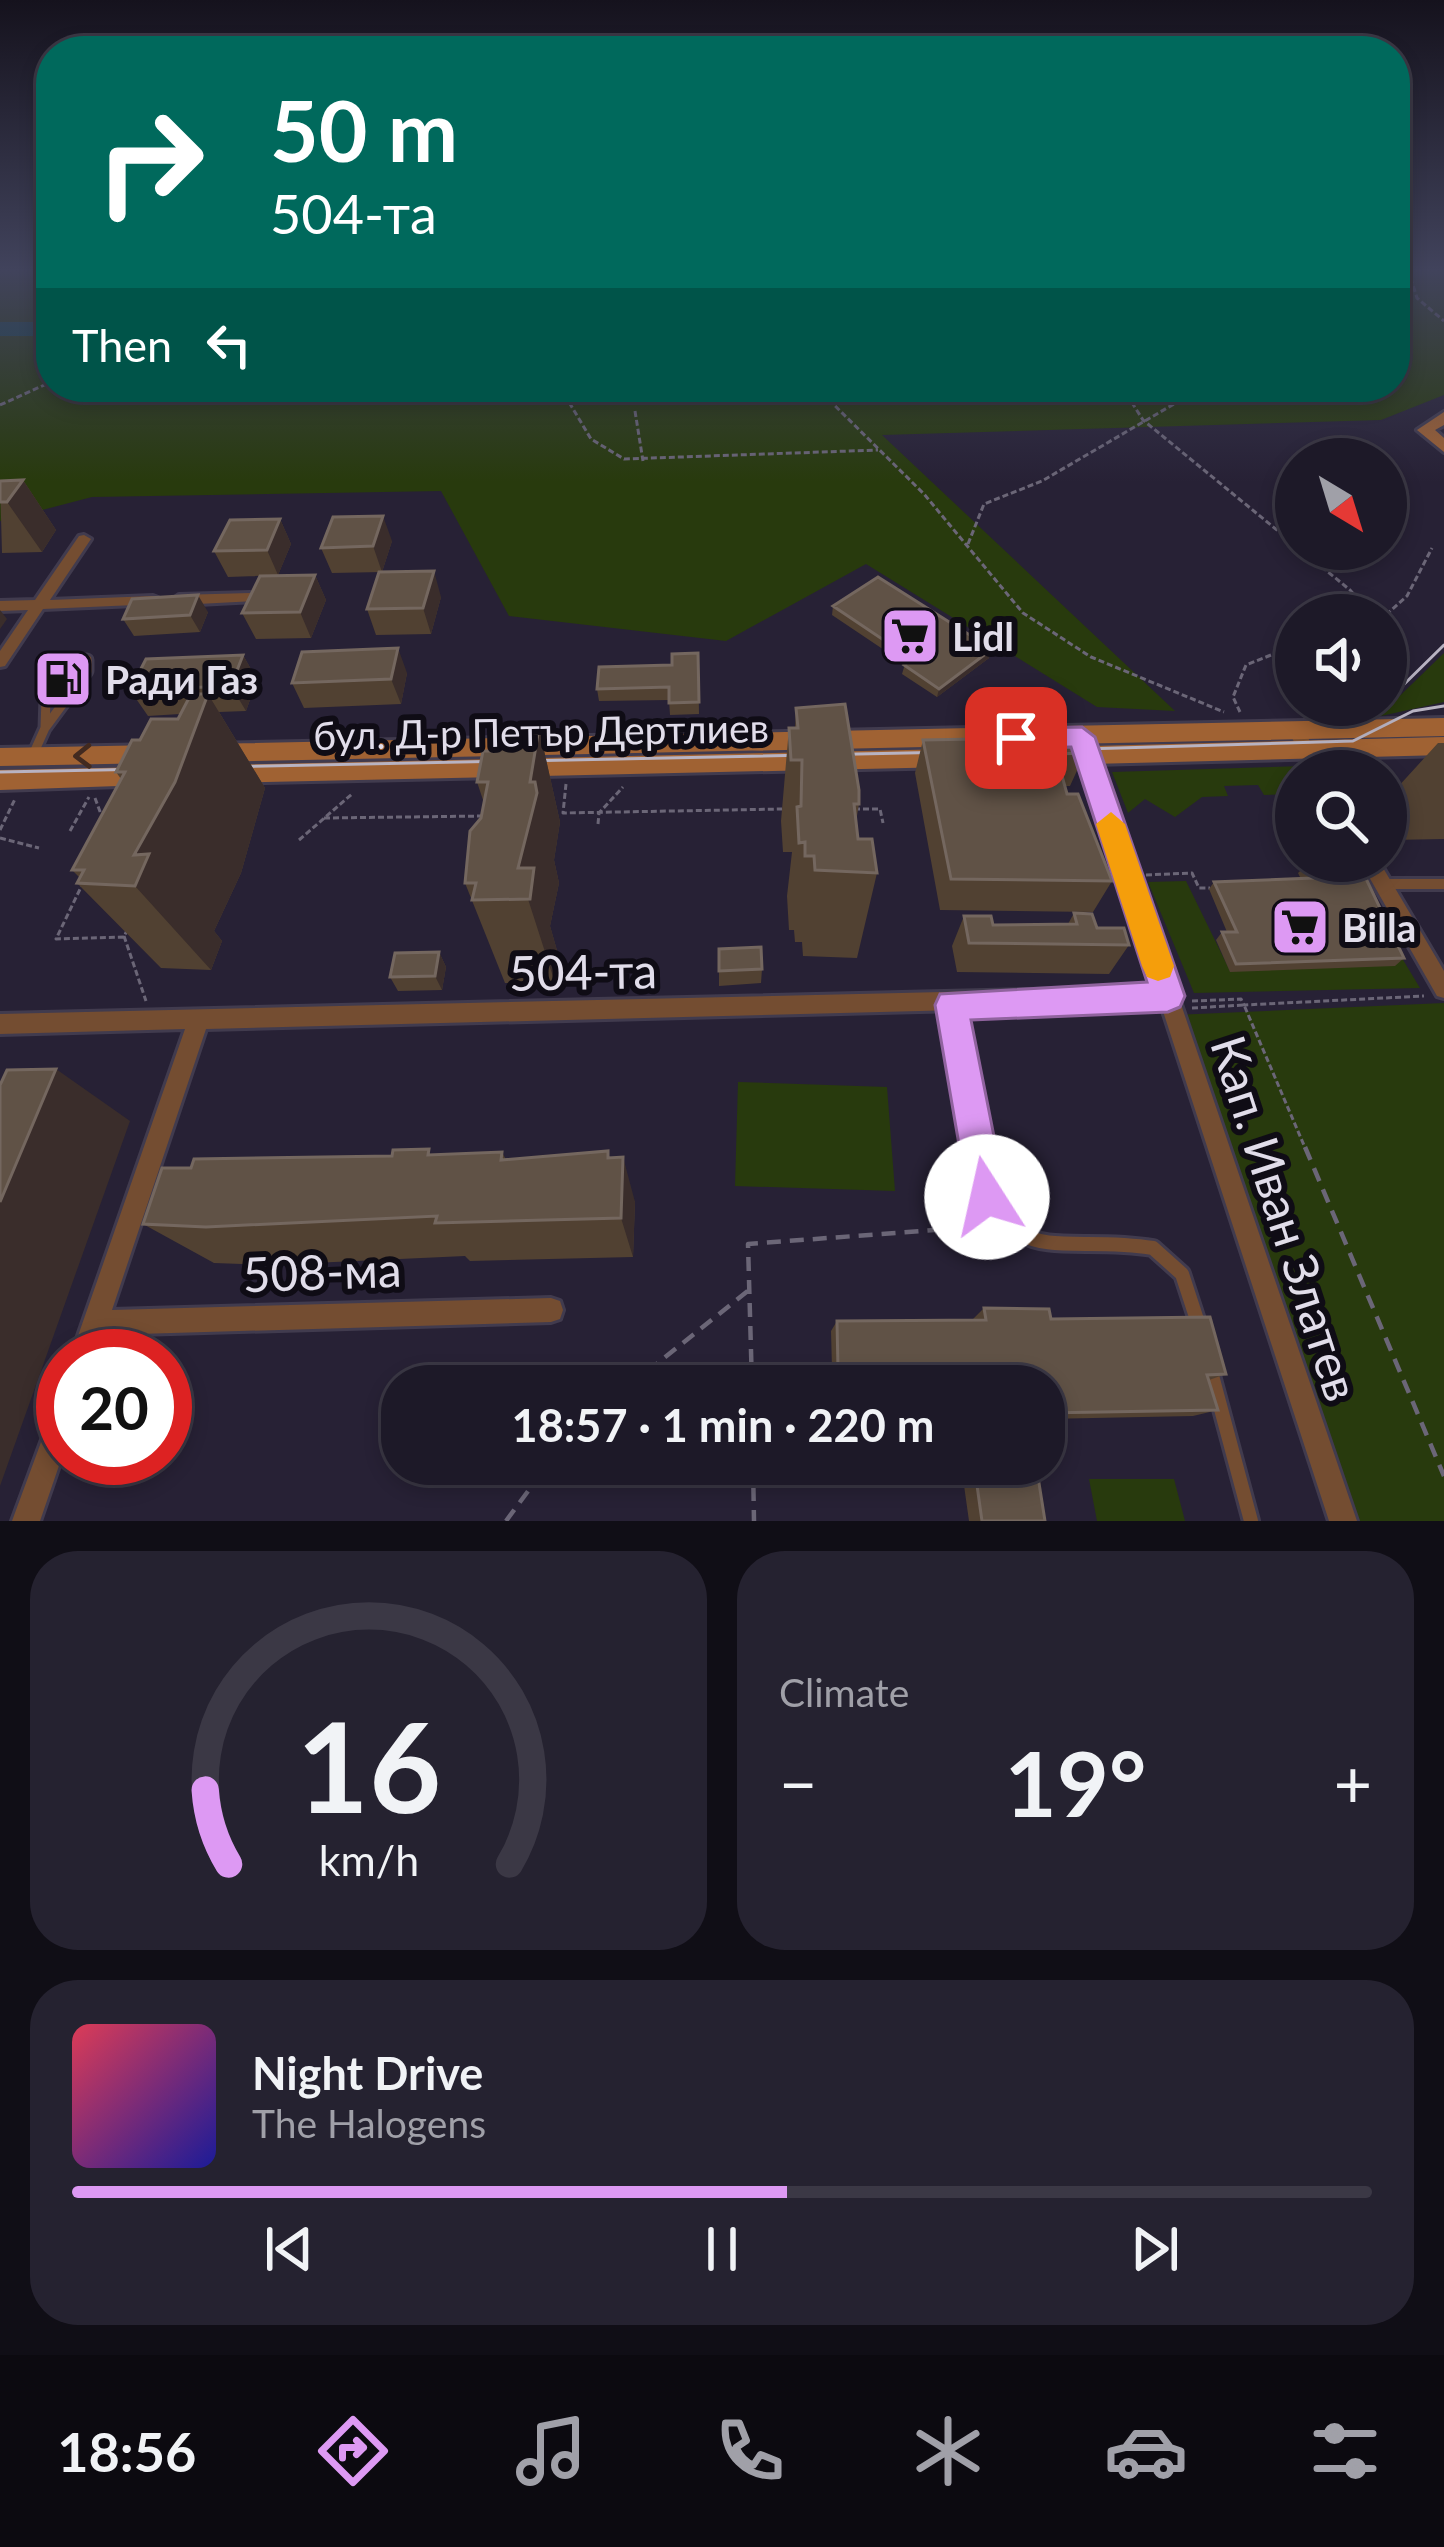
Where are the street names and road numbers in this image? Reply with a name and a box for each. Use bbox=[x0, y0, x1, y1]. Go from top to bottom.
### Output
street label: бул. Д-р Петър Дертлиев bbox=[313, 704, 769, 758]
street label: 504-та bbox=[508, 941, 658, 1001]
street label: Кап. Иван Златев bbox=[1200, 1028, 1372, 1408]
street label: 508-ма bbox=[242, 1240, 402, 1302]

